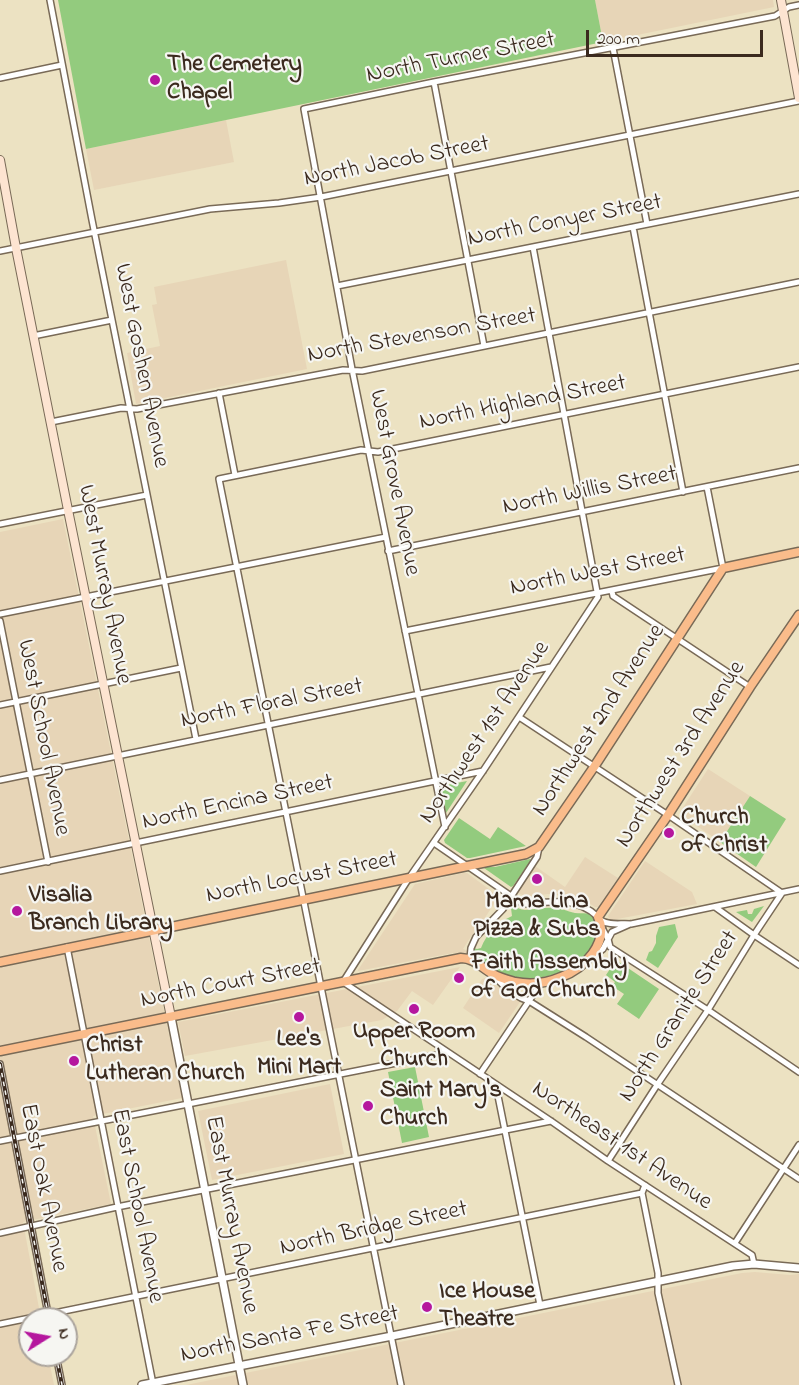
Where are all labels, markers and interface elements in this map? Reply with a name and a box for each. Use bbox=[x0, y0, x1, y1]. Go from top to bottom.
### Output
scale bar bbox=[589, 18, 766, 56]
street label: North Turner Street bbox=[364, 27, 558, 91]
text: 200 m bbox=[597, 27, 640, 53]
place label: The Cemetery Chapel bbox=[167, 52, 302, 108]
marker: The Cemetery Chapel bbox=[148, 73, 162, 87]
street label: North Jacob Street bbox=[302, 131, 492, 195]
street label: North Conyer Street bbox=[466, 189, 664, 255]
street label: West Goshen Avenue bbox=[106, 262, 174, 470]
street label: North Stevenson Street bbox=[306, 303, 538, 371]
street label: North Highland Street bbox=[417, 370, 629, 438]
street label: West Grove Avenue bbox=[361, 387, 425, 579]
street label: North Willis Street bbox=[500, 461, 680, 523]
street label: West Murray Avenue bbox=[70, 483, 136, 687]
street label: North West Street bbox=[508, 542, 688, 604]
street label: Northwest 2nd Avenue bbox=[527, 619, 673, 823]
street label: Northwest 1st Avenue bbox=[414, 636, 558, 830]
street label: West School Avenue bbox=[9, 638, 75, 838]
street label: Northwest 3rd Avenue bbox=[611, 656, 753, 854]
street label: North Floral Street bbox=[179, 673, 365, 737]
street label: North Encina Street bbox=[140, 770, 336, 838]
place label: Church of Christ bbox=[681, 805, 767, 861]
marker: Church of Christ bbox=[662, 826, 676, 840]
street label: North Locust Street bbox=[204, 846, 400, 912]
marker: Mama Lina Pizza & Subs bbox=[530, 872, 544, 886]
place label: Visalia Branch Library bbox=[29, 883, 172, 939]
place label: Mama Lina Pizza & Subs bbox=[474, 889, 600, 945]
marker: Visalia Branch Library bbox=[10, 904, 24, 918]
street label: North Granite Street bbox=[614, 926, 746, 1108]
place label: Faith Assembly of God Church bbox=[471, 950, 627, 1006]
street label: North Court Street bbox=[138, 953, 324, 1017]
marker: Faith Assembly of God Church bbox=[452, 971, 466, 985]
marker: Upper Room Church bbox=[407, 1002, 421, 1016]
marker: Lee's Mini Mart bbox=[292, 1010, 306, 1024]
place label: Upper Room Church bbox=[353, 1019, 475, 1075]
place label: Lee's Mini Mart bbox=[257, 1027, 341, 1083]
place label: Christ Lutheran Church bbox=[86, 1033, 245, 1089]
marker: Christ Lutheran Church bbox=[67, 1054, 81, 1068]
street label: Northeast 1st Avenue bbox=[525, 1076, 717, 1218]
place label: Saint Mary's Church bbox=[380, 1078, 502, 1134]
marker: Saint Mary's Church bbox=[361, 1099, 375, 1113]
street label: East Oak Avenue bbox=[12, 1101, 72, 1275]
street label: East School Avenue bbox=[103, 1106, 169, 1306]
street label: East Murray Avenue bbox=[197, 1114, 263, 1316]
street label: North Bridge Street bbox=[278, 1196, 470, 1264]
place label: Ice House Theatre bbox=[439, 1279, 535, 1335]
marker: Ice House Theatre bbox=[420, 1300, 434, 1314]
street label: North Santa Fe Street bbox=[178, 1301, 402, 1371]
north arrow bbox=[18, 1307, 78, 1367]
text: N bbox=[51, 1326, 77, 1342]

